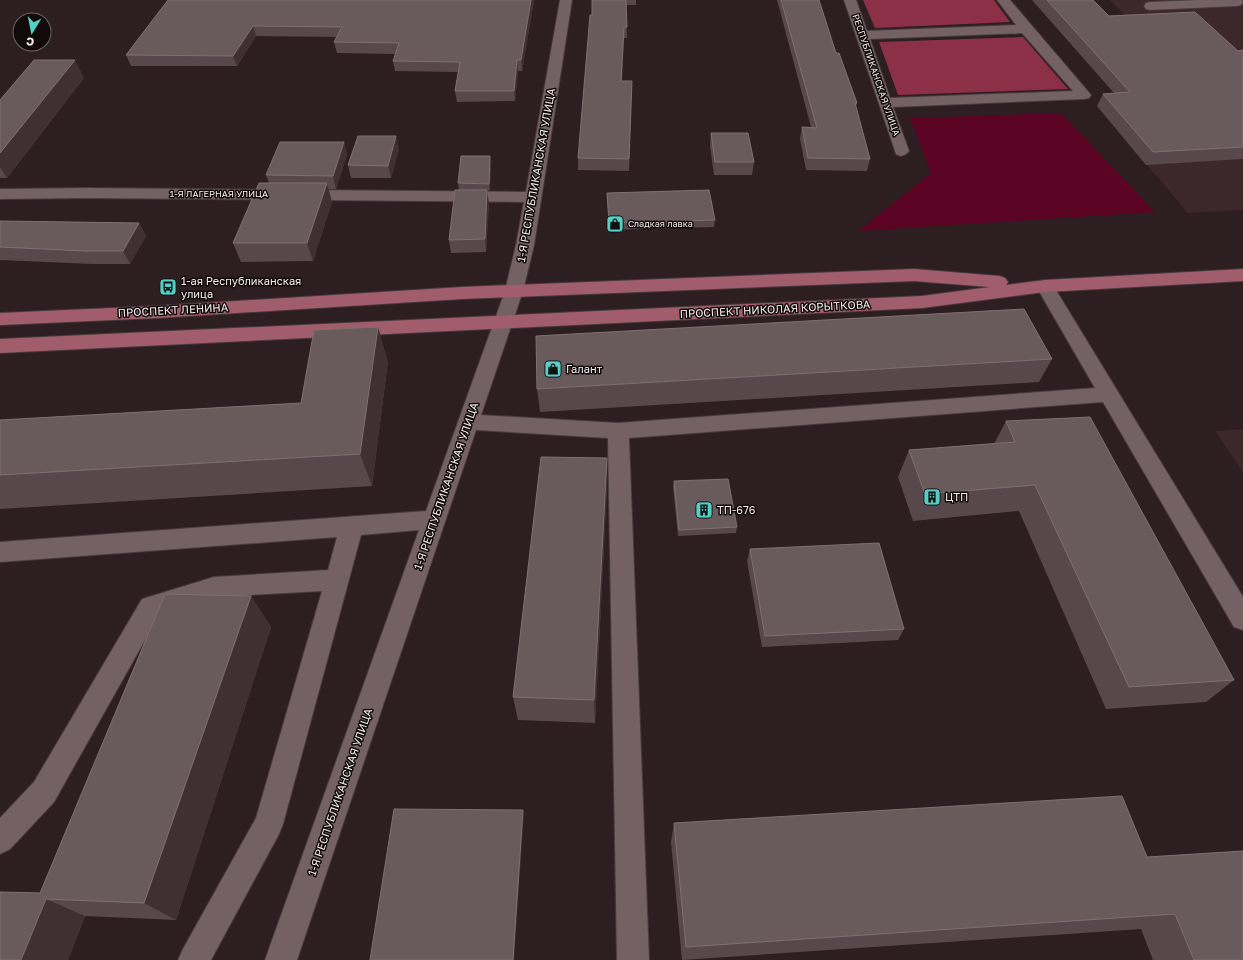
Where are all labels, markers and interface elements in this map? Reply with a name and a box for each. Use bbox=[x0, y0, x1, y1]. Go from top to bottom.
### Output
north arrow bbox=[12, 12, 52, 52]
street label: РЕСПУБЛИКАНСКАЯ УЛИЦА bbox=[850, 13, 902, 137]
text: С bbox=[25, 35, 35, 49]
street label: 1-Я РЕСПУБЛИКАНСКАЯ УЛИЦА bbox=[514, 86, 557, 263]
street label: 1-Я ЛАГЕРНАЯ УЛИЦА bbox=[170, 188, 268, 199]
shop icon: Сладкая лавка bbox=[605, 214, 625, 234]
place label: Сладкая лавка bbox=[628, 218, 693, 229]
place label: 1-ая Республиканская улица bbox=[181, 274, 301, 300]
bus stop icon: 1-ая Республиканская улица bbox=[158, 277, 178, 297]
street label: ПРОСПЕКТ НИКОЛАЯ КОРЫТКОВА bbox=[679, 297, 871, 320]
street label: ПРОСПЕКТ ЛЕНИНА bbox=[118, 300, 229, 319]
shop icon: Галант bbox=[543, 359, 563, 379]
place label: Галант bbox=[566, 362, 603, 375]
street label: 1-Я РЕСПУБЛИКАНСКАЯ УЛИЦА bbox=[411, 400, 481, 571]
building icon: ЦТП bbox=[922, 487, 942, 507]
place label: ЦТП bbox=[945, 490, 968, 503]
building icon: ТП-676 bbox=[694, 500, 714, 520]
place label: ТП-676 bbox=[717, 503, 756, 516]
street label: 1-Я РЕСПУБЛИКАНСКАЯ УЛИЦА bbox=[305, 706, 375, 877]

